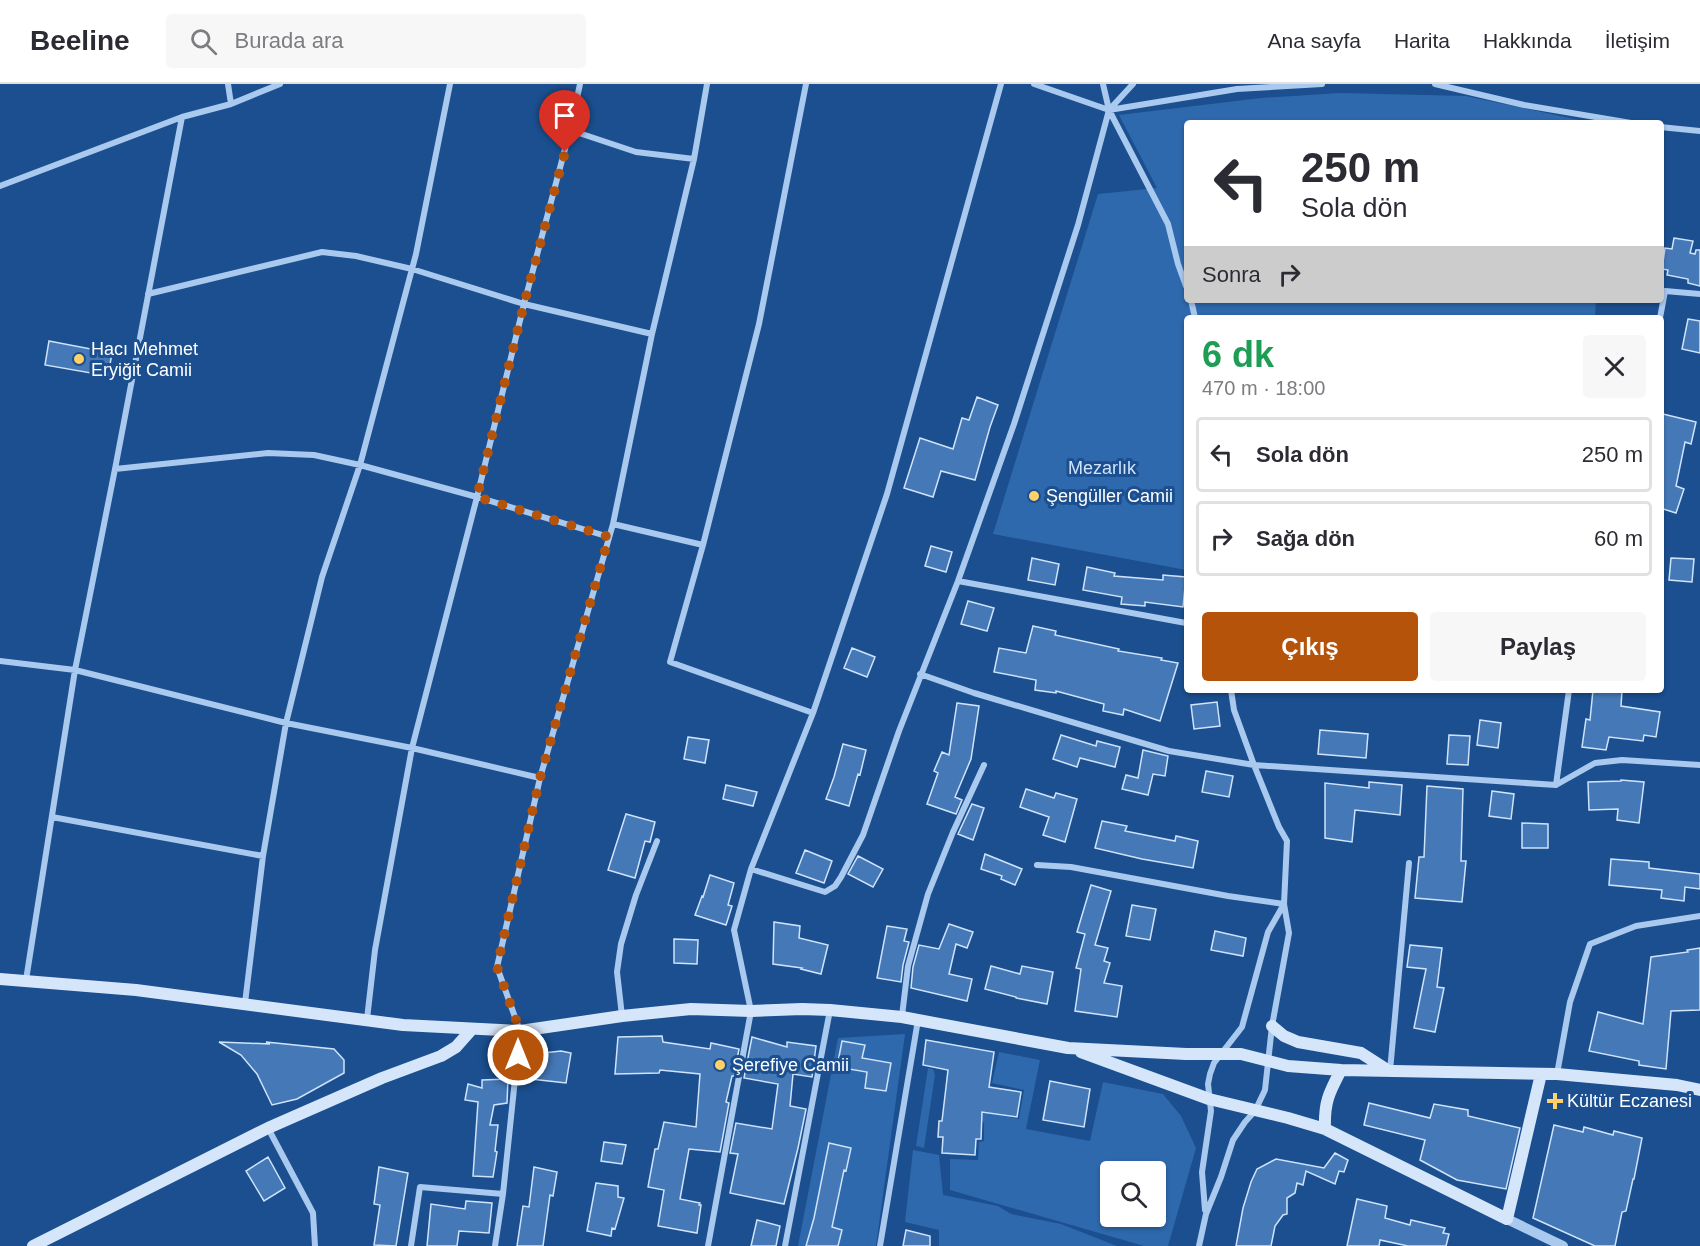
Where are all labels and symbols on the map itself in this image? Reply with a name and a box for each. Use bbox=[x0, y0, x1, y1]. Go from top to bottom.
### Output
pin bbox=[539, 90, 590, 152]
place label: Hacı Mehmet Eryiğit Camii bbox=[91, 339, 198, 380]
marker: Hacı Mehmet Eryiğit Camii bbox=[72, 352, 86, 366]
park label: Mezarlık bbox=[1068, 458, 1137, 478]
place label: Şengüller Camii bbox=[1046, 486, 1173, 506]
marker: Şengüller Camii bbox=[1027, 489, 1041, 503]
position arrow bbox=[486, 1023, 550, 1087]
place label: Şerefiye Camii bbox=[732, 1055, 849, 1075]
marker: Şerefiye Camii bbox=[713, 1058, 727, 1072]
place label: Kültür Eczanesi bbox=[1567, 1091, 1692, 1111]
marker: Kültür Eczanesi bbox=[1548, 1094, 1562, 1108]

